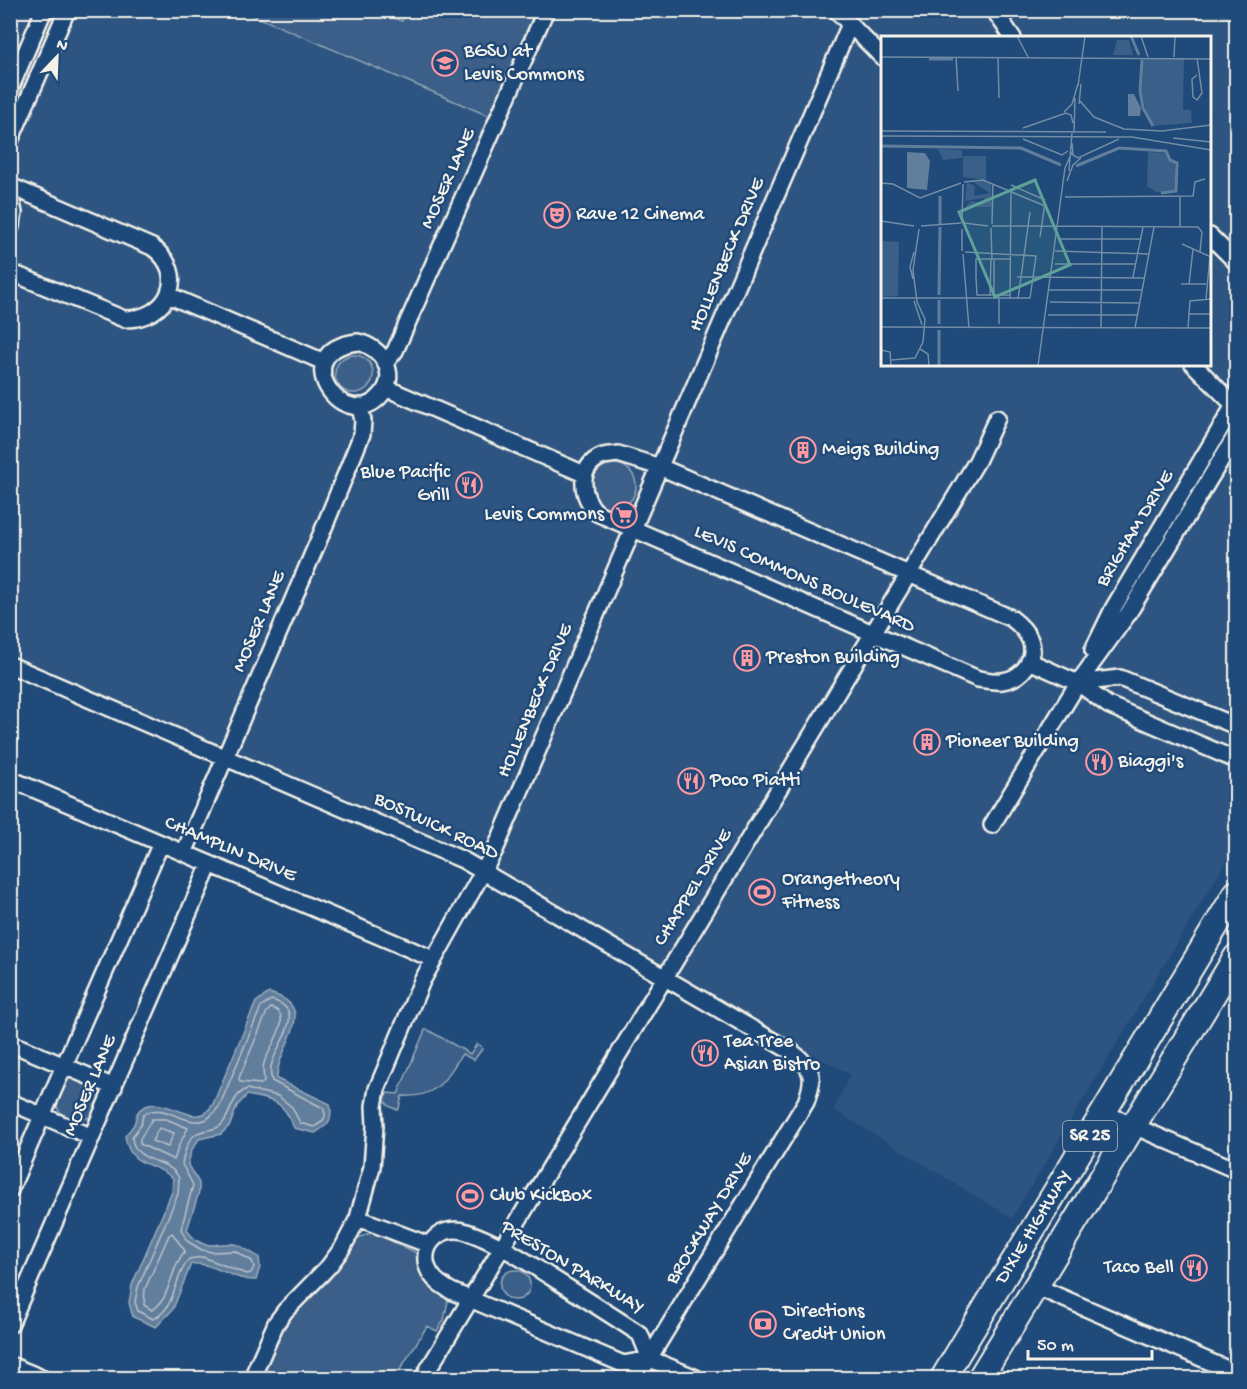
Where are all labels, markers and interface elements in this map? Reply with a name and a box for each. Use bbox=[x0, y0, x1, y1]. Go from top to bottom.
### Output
north arrow bbox=[27, 27, 87, 87]
text: N bbox=[53, 36, 71, 57]
inset map bbox=[881, 36, 1211, 366]
place label: BGSU at Levis Commons bbox=[463, 41, 584, 87]
school or university icon: BGSU at Levis Commons bbox=[430, 48, 460, 78]
street label: MOSER LANE bbox=[417, 124, 482, 233]
street label: HOLLENBECK DRIVE bbox=[685, 173, 771, 335]
theatre icon: Rave 12 Cinema bbox=[542, 200, 572, 230]
place label: Rave 12 Cinema bbox=[576, 204, 705, 227]
building icon: Meigs Building bbox=[788, 435, 818, 465]
place label: Meigs Building bbox=[822, 439, 939, 462]
place label: Blue Pacific Grill bbox=[359, 462, 451, 508]
street label: BRIGHAM DRIVE bbox=[1092, 465, 1181, 592]
restaurant icon: Blue Pacific Grill bbox=[454, 470, 484, 500]
supermarket icon: Levis Commons bbox=[609, 500, 639, 530]
place label: Levis Commons bbox=[484, 504, 605, 527]
street label: LEVIS COMMONS BOULEVARD bbox=[690, 521, 919, 640]
street label: MOSER LANE bbox=[228, 567, 292, 676]
street label: HOLLENBECK DRIVE bbox=[493, 619, 579, 781]
building icon: Preston Building bbox=[732, 643, 762, 673]
place label: Preston Building bbox=[765, 647, 900, 670]
building icon: Pioneer Building bbox=[912, 727, 942, 757]
place label: Pioneer Building bbox=[945, 731, 1079, 754]
restaurant icon: Biaggi's bbox=[1084, 747, 1114, 777]
place label: Biaggi's bbox=[1117, 751, 1184, 774]
restaurant icon: Poco Piatti bbox=[676, 766, 706, 796]
place label: Poco Piatti bbox=[709, 770, 800, 793]
street label: BOSTWICK ROAD bbox=[369, 788, 503, 866]
street label: CHAMPLIN DRIVE bbox=[161, 812, 301, 889]
street label: CHAPPEL DRIVE bbox=[650, 824, 739, 951]
place label: Orangetheory Fitness bbox=[781, 869, 900, 915]
sports icon: Orangetheory Fitness bbox=[747, 877, 777, 907]
street label: MOSER LANE bbox=[59, 1031, 123, 1140]
place label: Tea Tree Asian Bistro bbox=[723, 1031, 820, 1077]
restaurant icon: Tea Tree Asian Bistro bbox=[690, 1038, 720, 1068]
road number: SR 25 bbox=[1063, 1121, 1117, 1151]
street label: BROCKWAY DRIVE bbox=[661, 1148, 759, 1290]
street label: DIXIE HIGHWAY bbox=[990, 1166, 1077, 1290]
sports icon: Club KickBox bbox=[455, 1181, 485, 1211]
place label: Club KickBox bbox=[490, 1185, 593, 1208]
street label: PRESTON PARKWAY bbox=[495, 1216, 648, 1320]
restaurant icon: Taco Bell bbox=[1179, 1253, 1209, 1283]
place label: Taco Bell bbox=[1103, 1257, 1174, 1280]
place label: Directions Credit Union bbox=[781, 1301, 886, 1347]
bank icon: Directions Credit Union bbox=[748, 1309, 778, 1339]
scale bar bbox=[1028, 1323, 1152, 1361]
text: 50 m bbox=[1037, 1336, 1074, 1357]

